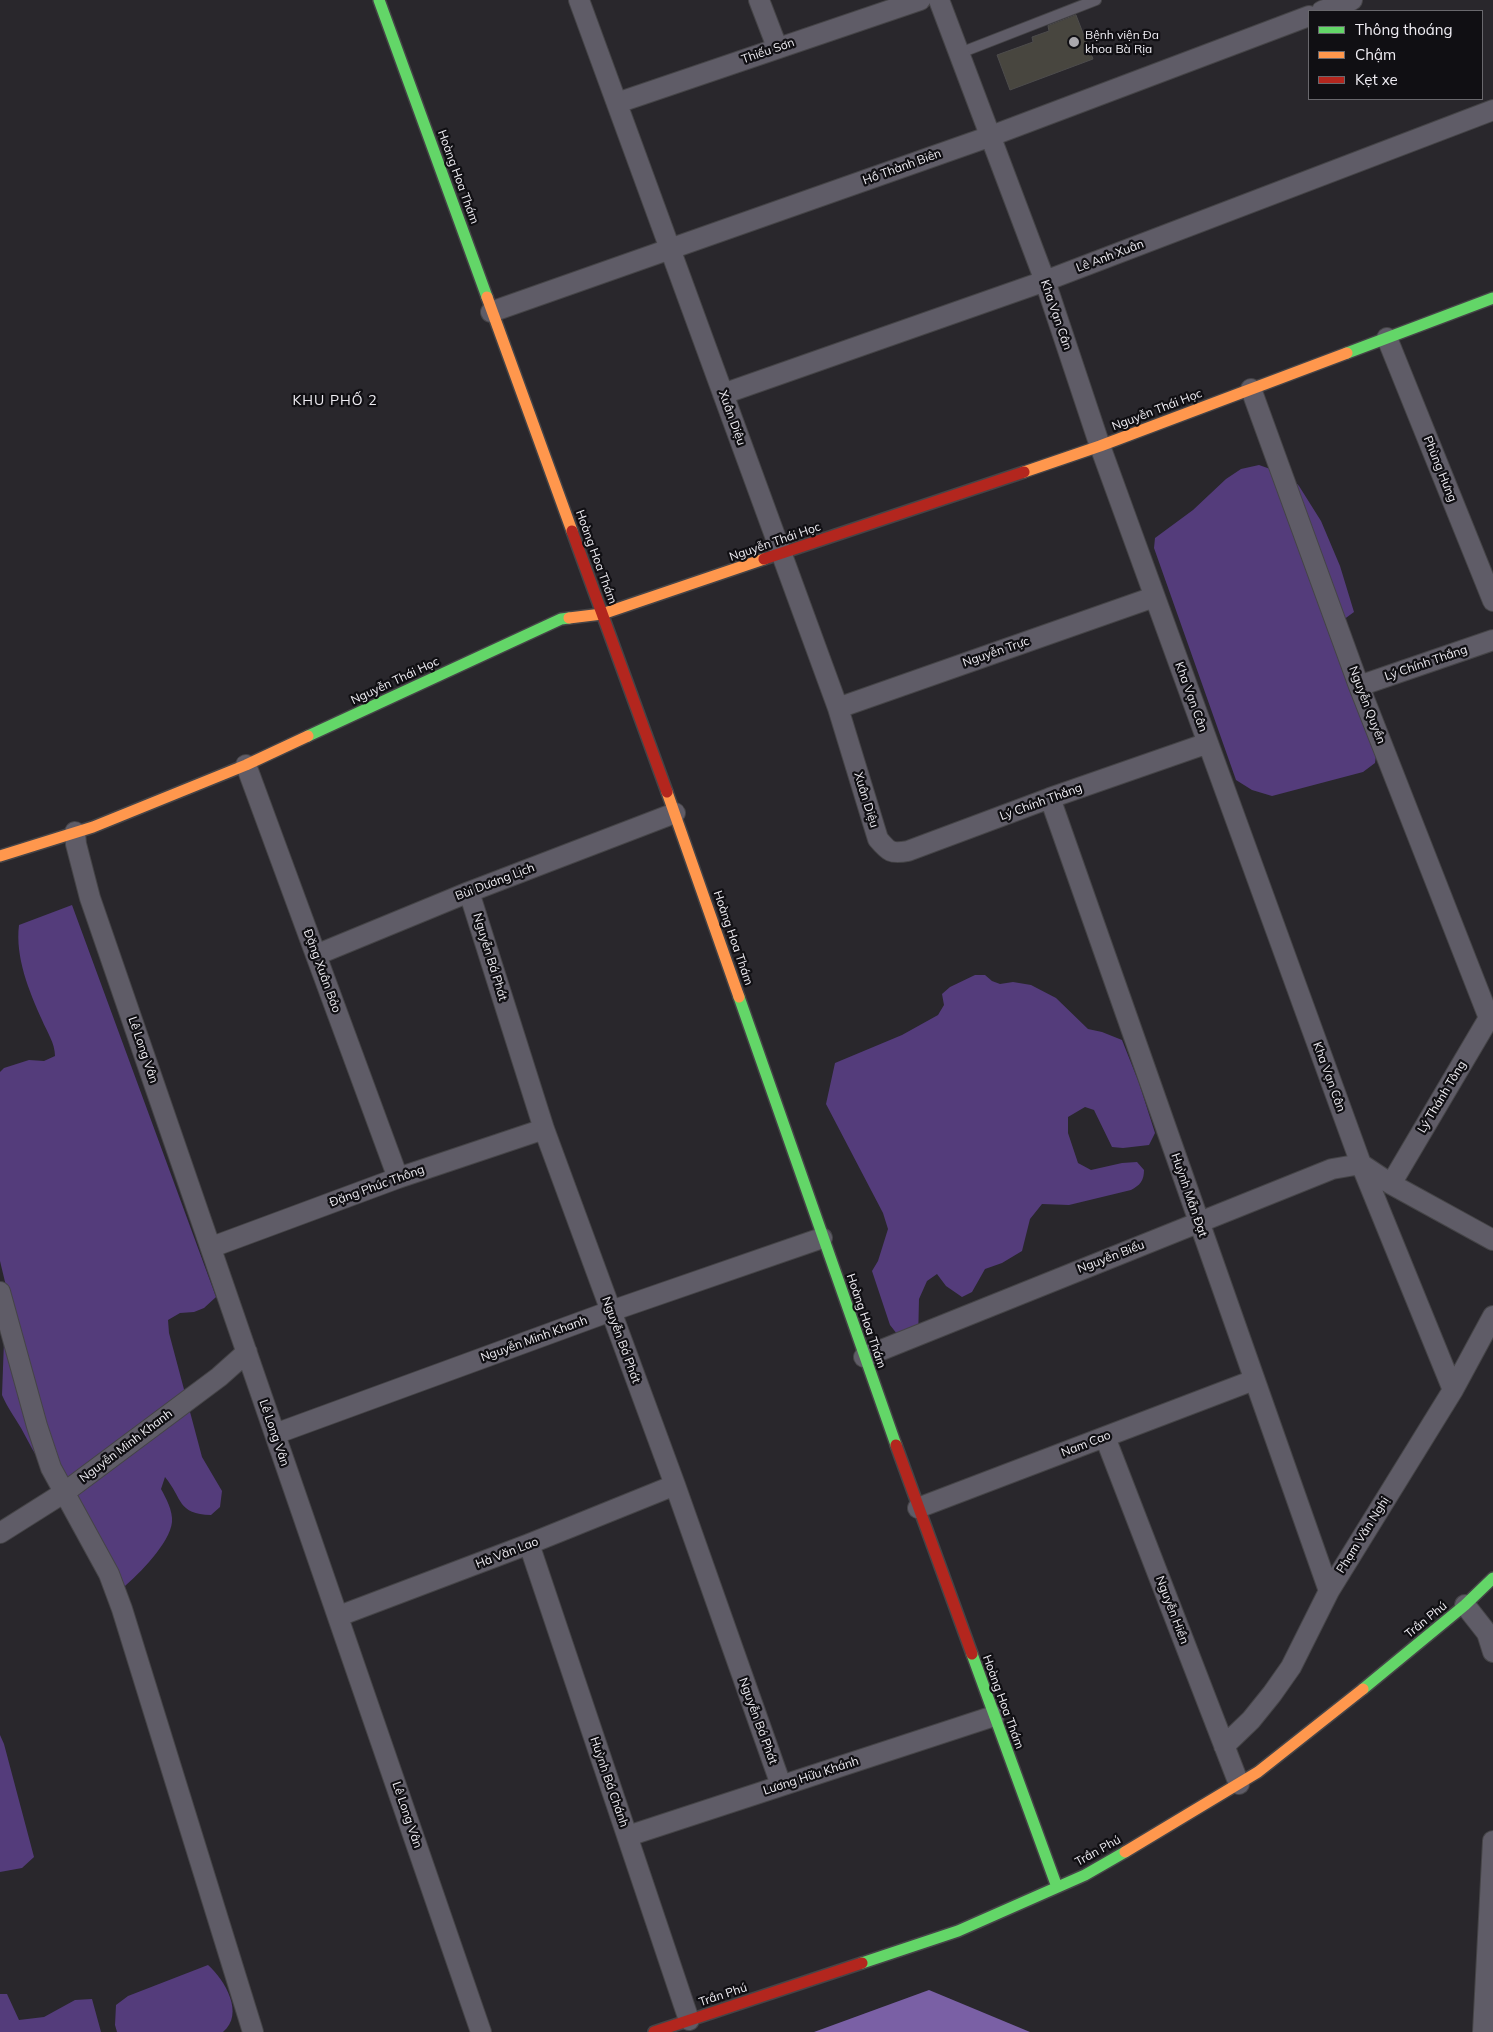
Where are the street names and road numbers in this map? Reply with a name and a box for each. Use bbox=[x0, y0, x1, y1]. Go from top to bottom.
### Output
street label: Thiếu Sơn bbox=[740, 35, 796, 67]
street label: Hoàng Hoa Thám bbox=[434, 128, 482, 226]
street label: Hồ Thành Biên bbox=[861, 146, 943, 188]
street label: Lê Anh Xuân bbox=[1074, 237, 1146, 275]
street label: Kha Vạn Cân bbox=[1037, 278, 1075, 352]
street label: Nguyễn Thái Học bbox=[1110, 386, 1204, 434]
street label: Xuân Diệu bbox=[715, 389, 749, 447]
street label: Phùng Hưng bbox=[1420, 434, 1460, 504]
street label: Hoàng Hoa Thám bbox=[572, 508, 620, 606]
street label: Nguyễn Thái Học bbox=[727, 520, 823, 564]
street label: Nguyễn Trực bbox=[961, 634, 1031, 670]
street label: Lý Chính Thắng bbox=[1383, 642, 1469, 684]
street label: Nguyễn Thái Học bbox=[349, 654, 441, 708]
street label: Kha Vạn Cân bbox=[1172, 660, 1210, 734]
street label: Nguyễn Quyền bbox=[1346, 664, 1388, 746]
street label: Xuân Diệu bbox=[851, 770, 881, 830]
street label: Lý Chính Thắng bbox=[998, 780, 1084, 824]
street label: Bùi Dương Lịch bbox=[453, 860, 537, 904]
street label: Hoàng Hoa Thám bbox=[710, 889, 756, 987]
street label: Nguyễn Bá Phát bbox=[470, 911, 510, 1003]
street label: Đặng Xuân Bảo bbox=[300, 927, 344, 1015]
street label: Lê Long Vân bbox=[125, 1015, 161, 1085]
street label: Kha Vạn Cân bbox=[1310, 1040, 1348, 1114]
street label: Lý Thánh Tông bbox=[1415, 1058, 1469, 1136]
street label: Huỳnh Mẫn Đạt bbox=[1168, 1151, 1210, 1239]
street label: Đặng Phúc Thông bbox=[328, 1162, 426, 1210]
street label: Nguyễn Biểu bbox=[1075, 1238, 1147, 1276]
street label: Hoàng Hoa Thám bbox=[843, 1272, 889, 1370]
street label: Nguyễn Bá Phát bbox=[599, 1295, 643, 1385]
street label: Nguyễn Minh Khanh bbox=[479, 1313, 589, 1365]
street label: Lê Long Vân bbox=[256, 1398, 292, 1468]
street label: Nguyễn Minh Khanh bbox=[77, 1406, 175, 1486]
street label: Nam Cao bbox=[1059, 1428, 1113, 1460]
street label: Phạm Văn Nghị bbox=[1334, 1494, 1392, 1576]
street label: Hà Văn Lao bbox=[474, 1534, 540, 1572]
street label: Nguyễn Hiền bbox=[1152, 1574, 1192, 1646]
street label: Trần Phú bbox=[1402, 1599, 1450, 1641]
street label: Hoàng Hoa Thám bbox=[979, 1653, 1027, 1751]
street label: Nguyễn Bá Phát bbox=[736, 1676, 780, 1766]
street label: Huỳnh Bá Chánh bbox=[587, 1735, 631, 1829]
street label: Lương Hữu Khánh bbox=[761, 1754, 861, 1798]
street label: Lê Long Vân bbox=[389, 1780, 425, 1850]
street label: Trần Phú bbox=[1073, 1833, 1123, 1869]
street label: Trần Phú bbox=[697, 1980, 749, 2010]

